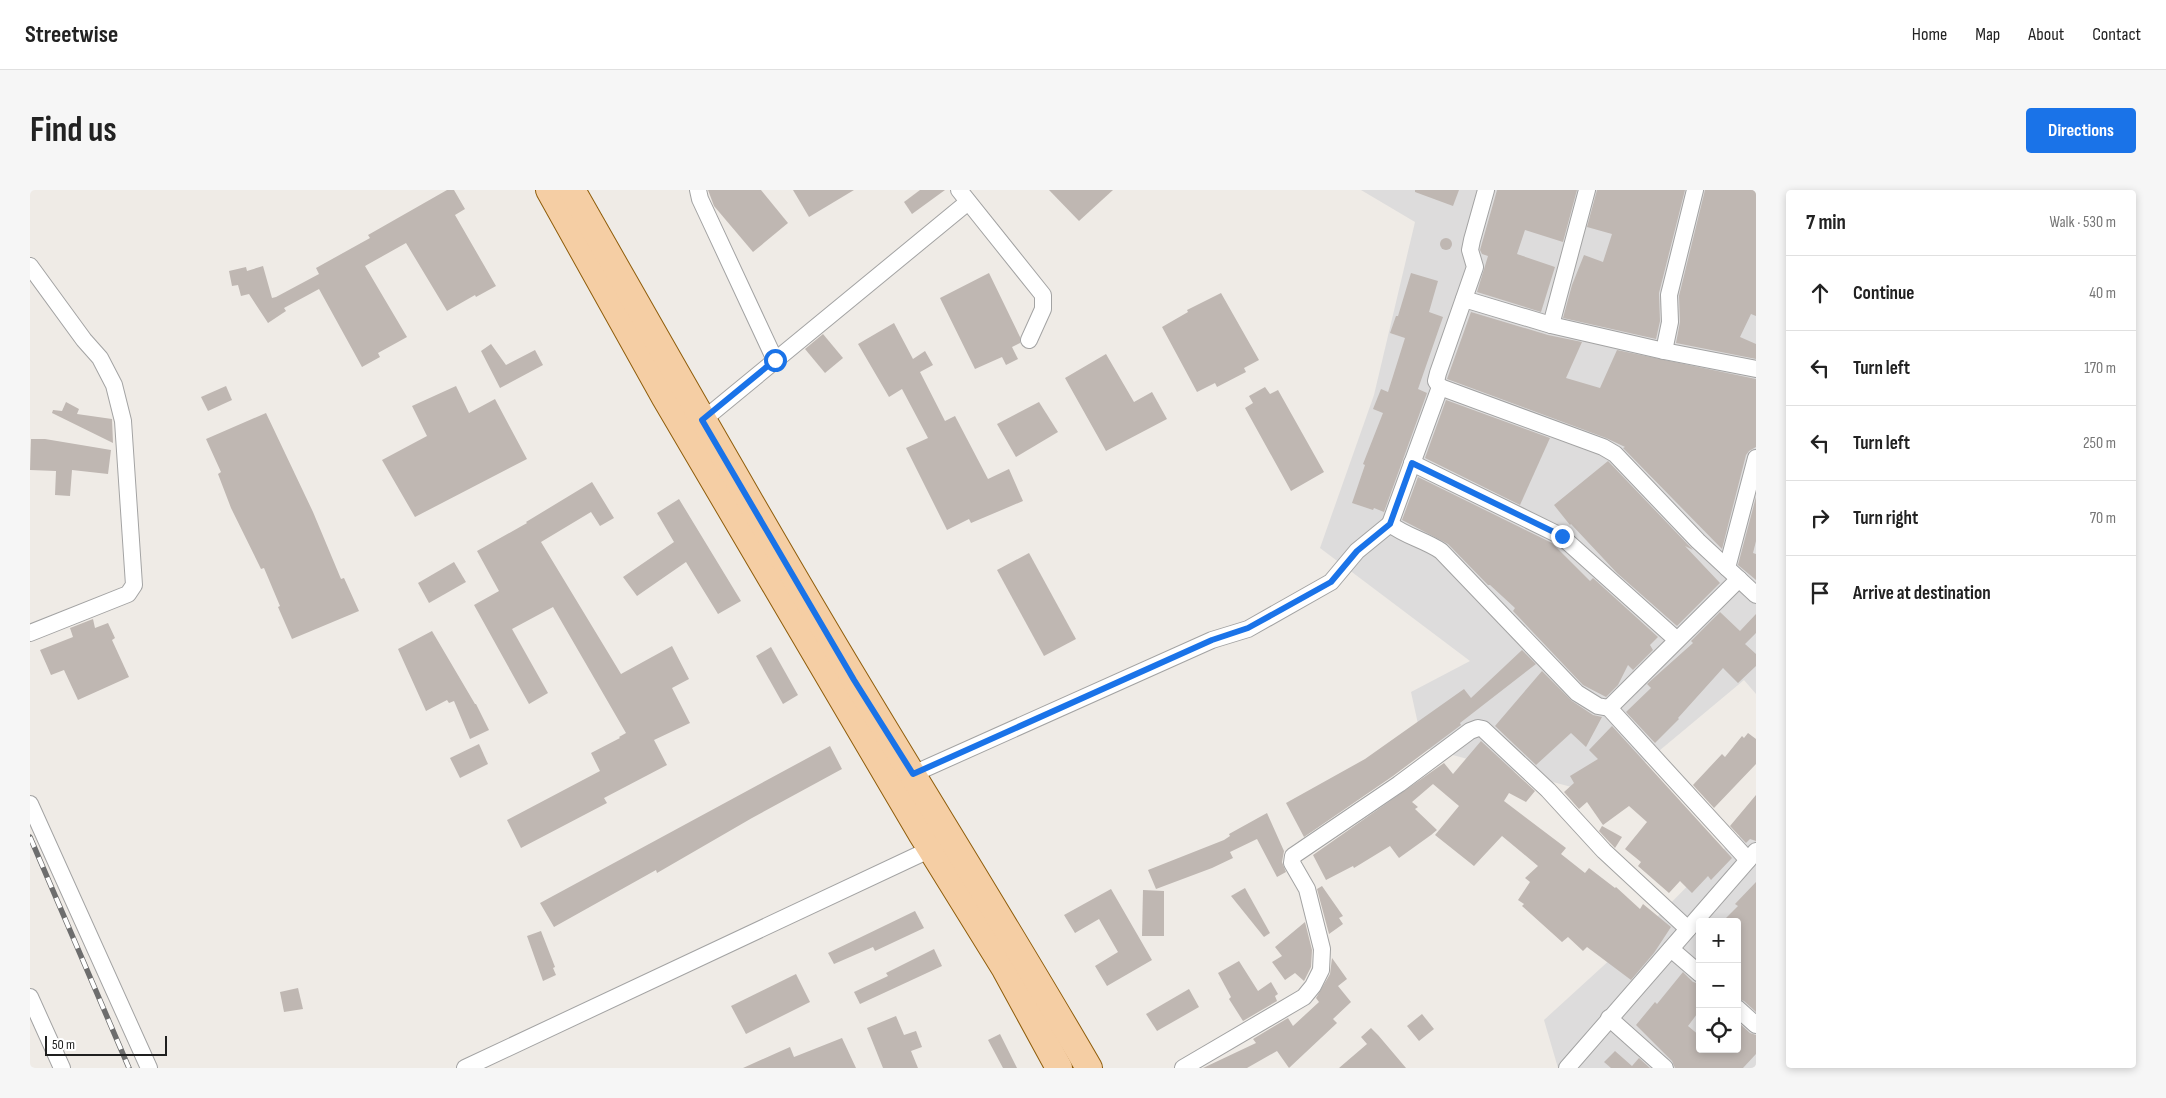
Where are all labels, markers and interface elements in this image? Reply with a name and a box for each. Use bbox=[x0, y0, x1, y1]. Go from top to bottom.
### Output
text: Streetwise bbox=[25, 20, 118, 49]
text: Home bbox=[1912, 24, 1947, 45]
text: Map bbox=[1975, 24, 2000, 45]
text: About bbox=[2028, 24, 2064, 45]
text: Contact bbox=[2092, 24, 2141, 45]
button: Directions bbox=[2026, 108, 2136, 153]
text: Find us bbox=[30, 109, 117, 152]
text: 7 min bbox=[1806, 210, 1846, 235]
text: Walk · 530 m bbox=[2049, 213, 2116, 232]
icon: ahead bbox=[1806, 279, 1834, 307]
text: Continue bbox=[1853, 282, 1914, 305]
text: 40 m bbox=[2089, 284, 2116, 303]
route start bbox=[764, 349, 787, 372]
icon: left bbox=[1806, 354, 1834, 382]
text: Turn left bbox=[1853, 357, 1910, 380]
text: 170 m bbox=[2084, 359, 2116, 378]
icon: left bbox=[1806, 429, 1834, 457]
text: Turn left bbox=[1853, 432, 1910, 455]
text: 250 m bbox=[2083, 434, 2116, 453]
icon: right bbox=[1806, 504, 1834, 532]
text: Turn right bbox=[1853, 507, 1918, 530]
text: 70 m bbox=[2090, 509, 2116, 528]
route end bbox=[1551, 525, 1574, 548]
icon: arrive bbox=[1806, 579, 1834, 607]
text: Arrive at destination bbox=[1853, 582, 1991, 605]
map controls bbox=[1696, 918, 1741, 1053]
button: + bbox=[1696, 918, 1741, 963]
button: − bbox=[1696, 963, 1741, 1008]
button: locate bbox=[1696, 1008, 1741, 1053]
scale bar bbox=[45, 1033, 168, 1056]
text: 50 m bbox=[52, 1036, 75, 1053]

